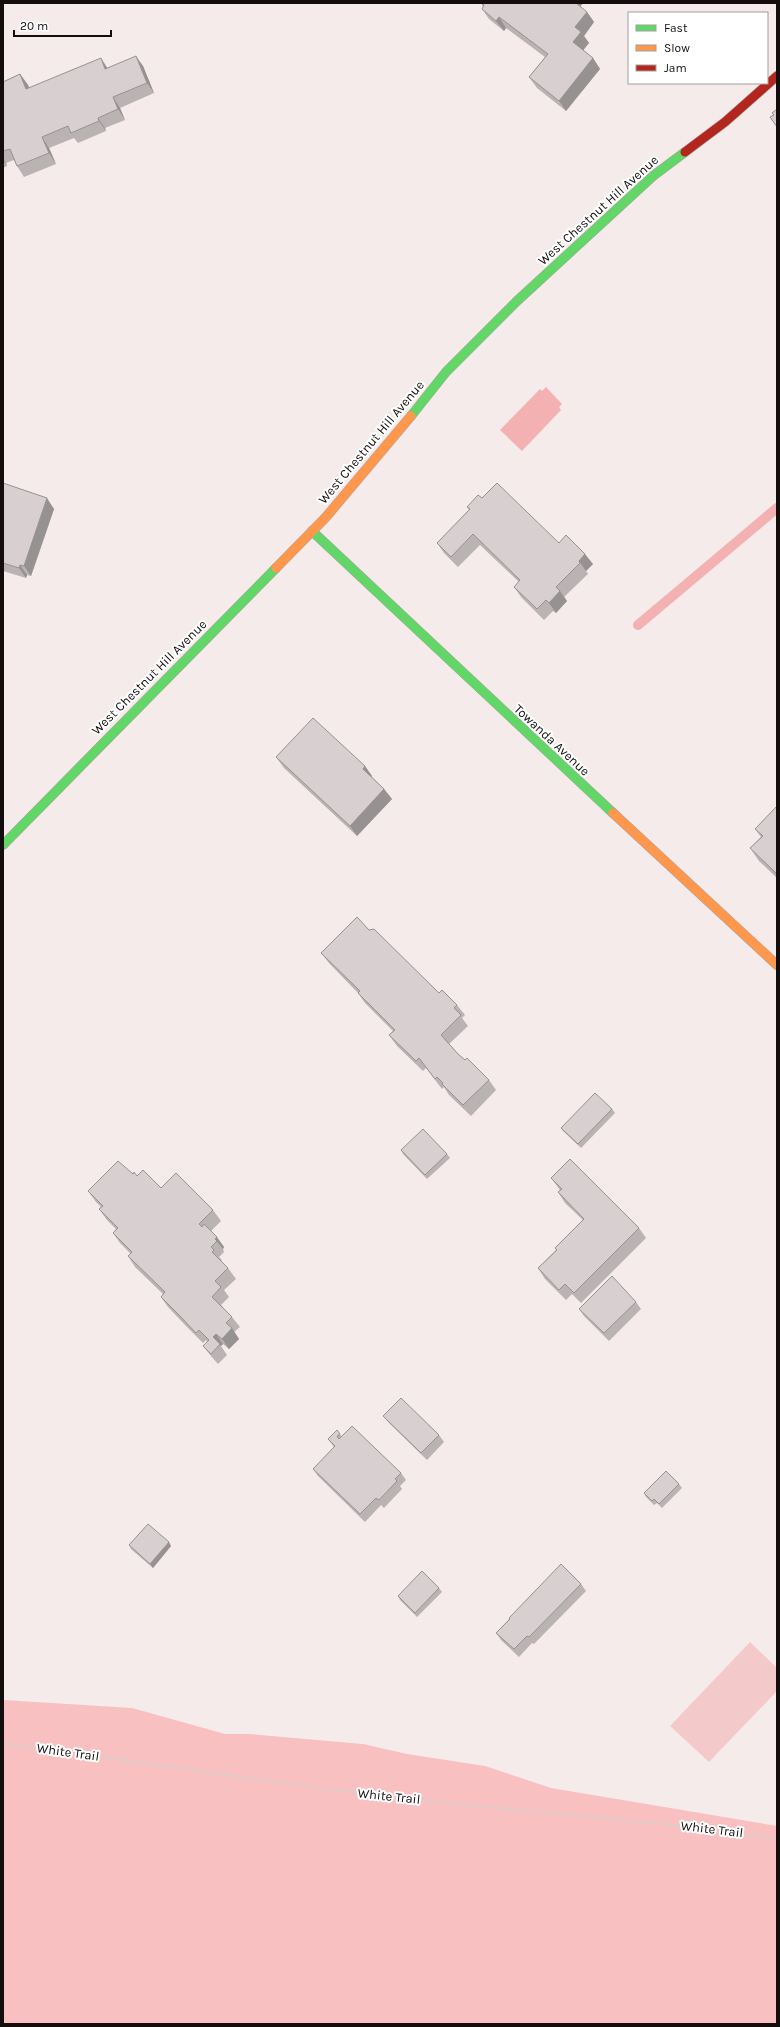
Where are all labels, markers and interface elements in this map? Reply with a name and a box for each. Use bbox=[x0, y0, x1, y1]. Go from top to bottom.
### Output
scale bar bbox=[14, 12, 111, 38]
legend bbox=[628, 12, 768, 84]
text: 20 m bbox=[20, 19, 48, 33]
text: Fast bbox=[664, 21, 688, 35]
text: Slow bbox=[664, 41, 690, 55]
text: Jam bbox=[664, 61, 687, 75]
street label: West Chestnut Hill Avenue bbox=[535, 152, 661, 268]
street label: West Chestnut Hill Avenue bbox=[315, 377, 427, 507]
street label: West Chestnut Hill Avenue bbox=[88, 616, 210, 738]
street label: Towanda Avenue bbox=[511, 701, 593, 779]
street label: White Trail bbox=[36, 1740, 100, 1764]
street label: White Trail bbox=[357, 1785, 421, 1807]
street label: White Trail bbox=[680, 1818, 744, 1840]

